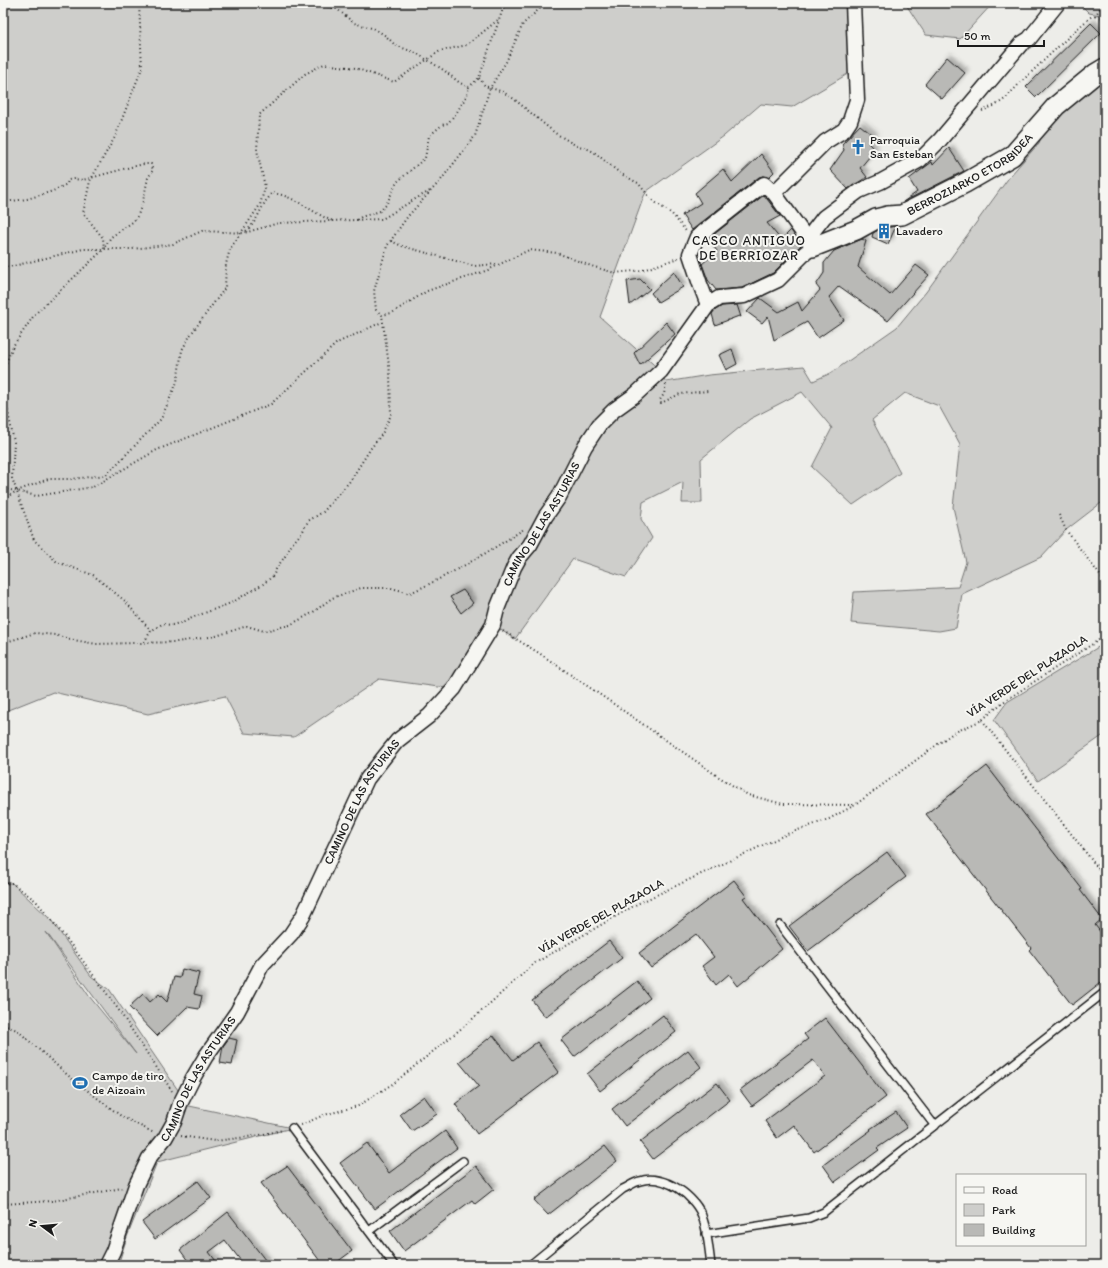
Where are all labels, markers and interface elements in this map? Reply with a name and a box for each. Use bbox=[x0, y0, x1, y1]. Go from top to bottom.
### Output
scale bar bbox=[958, 22, 1044, 48]
text: 50 m bbox=[964, 29, 990, 43]
street label: BERROZIARKO ETORBIDEA bbox=[905, 130, 1036, 218]
place label: Parroquia San Esteban bbox=[870, 133, 934, 161]
church icon: Parroquia San Esteban bbox=[849, 138, 867, 156]
building icon: Lavadero bbox=[875, 222, 893, 240]
place label: Lavadero bbox=[896, 224, 943, 238]
district label: CASCO ANTIGUO DE BERRIOZAR bbox=[692, 233, 806, 263]
street label: CAMINO DE LAS ASTURIAS bbox=[500, 459, 583, 588]
street label: VÍA VERDE DEL PLAZAOLA bbox=[964, 632, 1090, 720]
street label: CAMINO DE LAS ASTURIAS bbox=[321, 736, 403, 867]
street label: VÍA VERDE DEL PLAZAOLA bbox=[536, 876, 666, 956]
street label: CAMINO DE LAS ASTURIAS bbox=[157, 1013, 239, 1144]
place label: Campo de tiro de Aizoain bbox=[92, 1069, 164, 1097]
sports icon: Campo de tiro de Aizoain bbox=[71, 1074, 89, 1092]
legend bbox=[956, 1174, 1086, 1246]
text: Road bbox=[992, 1183, 1018, 1197]
text: Park bbox=[992, 1203, 1016, 1217]
north arrow bbox=[22, 1206, 62, 1246]
text: N bbox=[26, 1218, 40, 1229]
text: Building bbox=[992, 1223, 1036, 1237]

